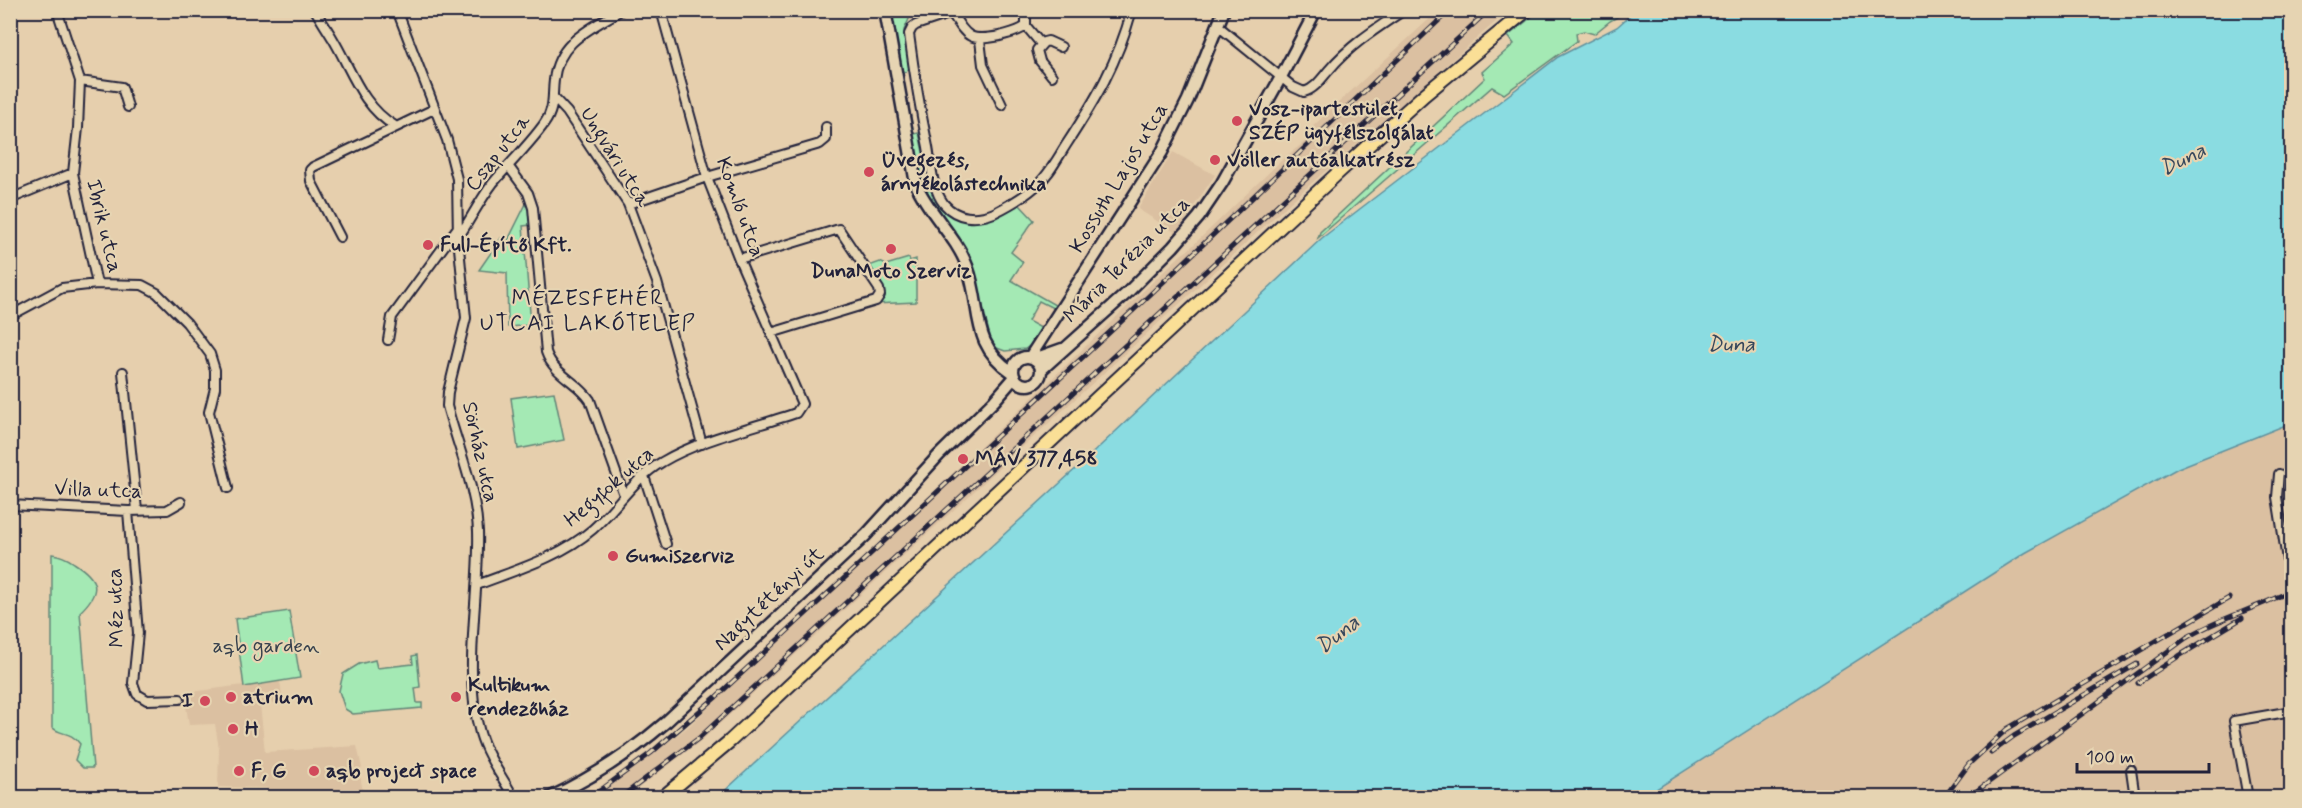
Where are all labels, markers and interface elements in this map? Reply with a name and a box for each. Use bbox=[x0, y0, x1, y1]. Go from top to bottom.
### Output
place label: Vosz-ipartestület, SZÉP ügyfélszolgálat bbox=[1249, 95, 1434, 149]
street label: Kossuth Lajos utca bbox=[1063, 98, 1175, 258]
street label: Ungvári utca bbox=[571, 102, 657, 214]
street label: Csap utca bbox=[459, 108, 537, 197]
marker: Vosz-ipartestület, SZÉP ügyfélszolgálat bbox=[1230, 114, 1244, 128]
water label: Duna bbox=[2155, 137, 2211, 183]
place label: Üvegezés, árnyékolástechnika bbox=[881, 146, 1047, 198]
place label: Völler autóalkatrész bbox=[1227, 146, 1415, 174]
street label: Komló utca bbox=[709, 153, 771, 261]
marker: Völler autóalkatrész bbox=[1208, 153, 1222, 167]
marker: Üvegezés, árnyékolástechnika bbox=[862, 165, 876, 179]
street label: Ibrik utca bbox=[79, 176, 129, 276]
street label: Mária Terézia utca bbox=[1057, 190, 1197, 330]
place label: Full-Építő Kft. bbox=[440, 231, 572, 259]
marker: Full-Építő Kft. bbox=[421, 238, 435, 252]
marker: DunaMoto Szerviz bbox=[884, 242, 898, 256]
place label: DunaMoto Szerviz bbox=[810, 257, 972, 285]
district label: MÉZESFEHÉR UTCAI LAKÓTELEP bbox=[480, 284, 696, 338]
water label: Duna bbox=[1707, 331, 1755, 359]
street label: Sörház utca bbox=[455, 399, 505, 505]
street label: Hegyfok utca bbox=[558, 440, 661, 535]
place label: MÁV 377,458 bbox=[975, 445, 1098, 473]
marker: MÁV 377,458 bbox=[956, 452, 970, 466]
street label: Villa utca bbox=[54, 474, 142, 506]
street label: Nagytétényi út bbox=[708, 540, 832, 659]
place label: Gumiszerviz bbox=[625, 542, 735, 570]
marker: Gumiszerviz bbox=[606, 549, 620, 563]
street label: Méz utca bbox=[101, 568, 131, 648]
water label: Duna bbox=[1310, 609, 1366, 661]
park label: aqb garden bbox=[212, 632, 320, 661]
place label: Kultikum rendezőház bbox=[468, 671, 570, 723]
place label: atrium bbox=[243, 683, 314, 711]
place label: I bbox=[182, 687, 193, 715]
marker: atrium bbox=[224, 690, 238, 704]
marker: Kultikum rendezőház bbox=[449, 690, 463, 704]
marker: I bbox=[198, 694, 212, 708]
place label: H bbox=[245, 715, 259, 743]
marker: H bbox=[226, 722, 240, 736]
scale bar bbox=[2077, 736, 2209, 774]
text: 100 m bbox=[2086, 746, 2134, 770]
place label: F, G bbox=[251, 757, 286, 785]
place label: aqb project space bbox=[326, 757, 477, 785]
marker: F, G bbox=[232, 764, 246, 778]
marker: aqb project space bbox=[307, 764, 321, 778]

